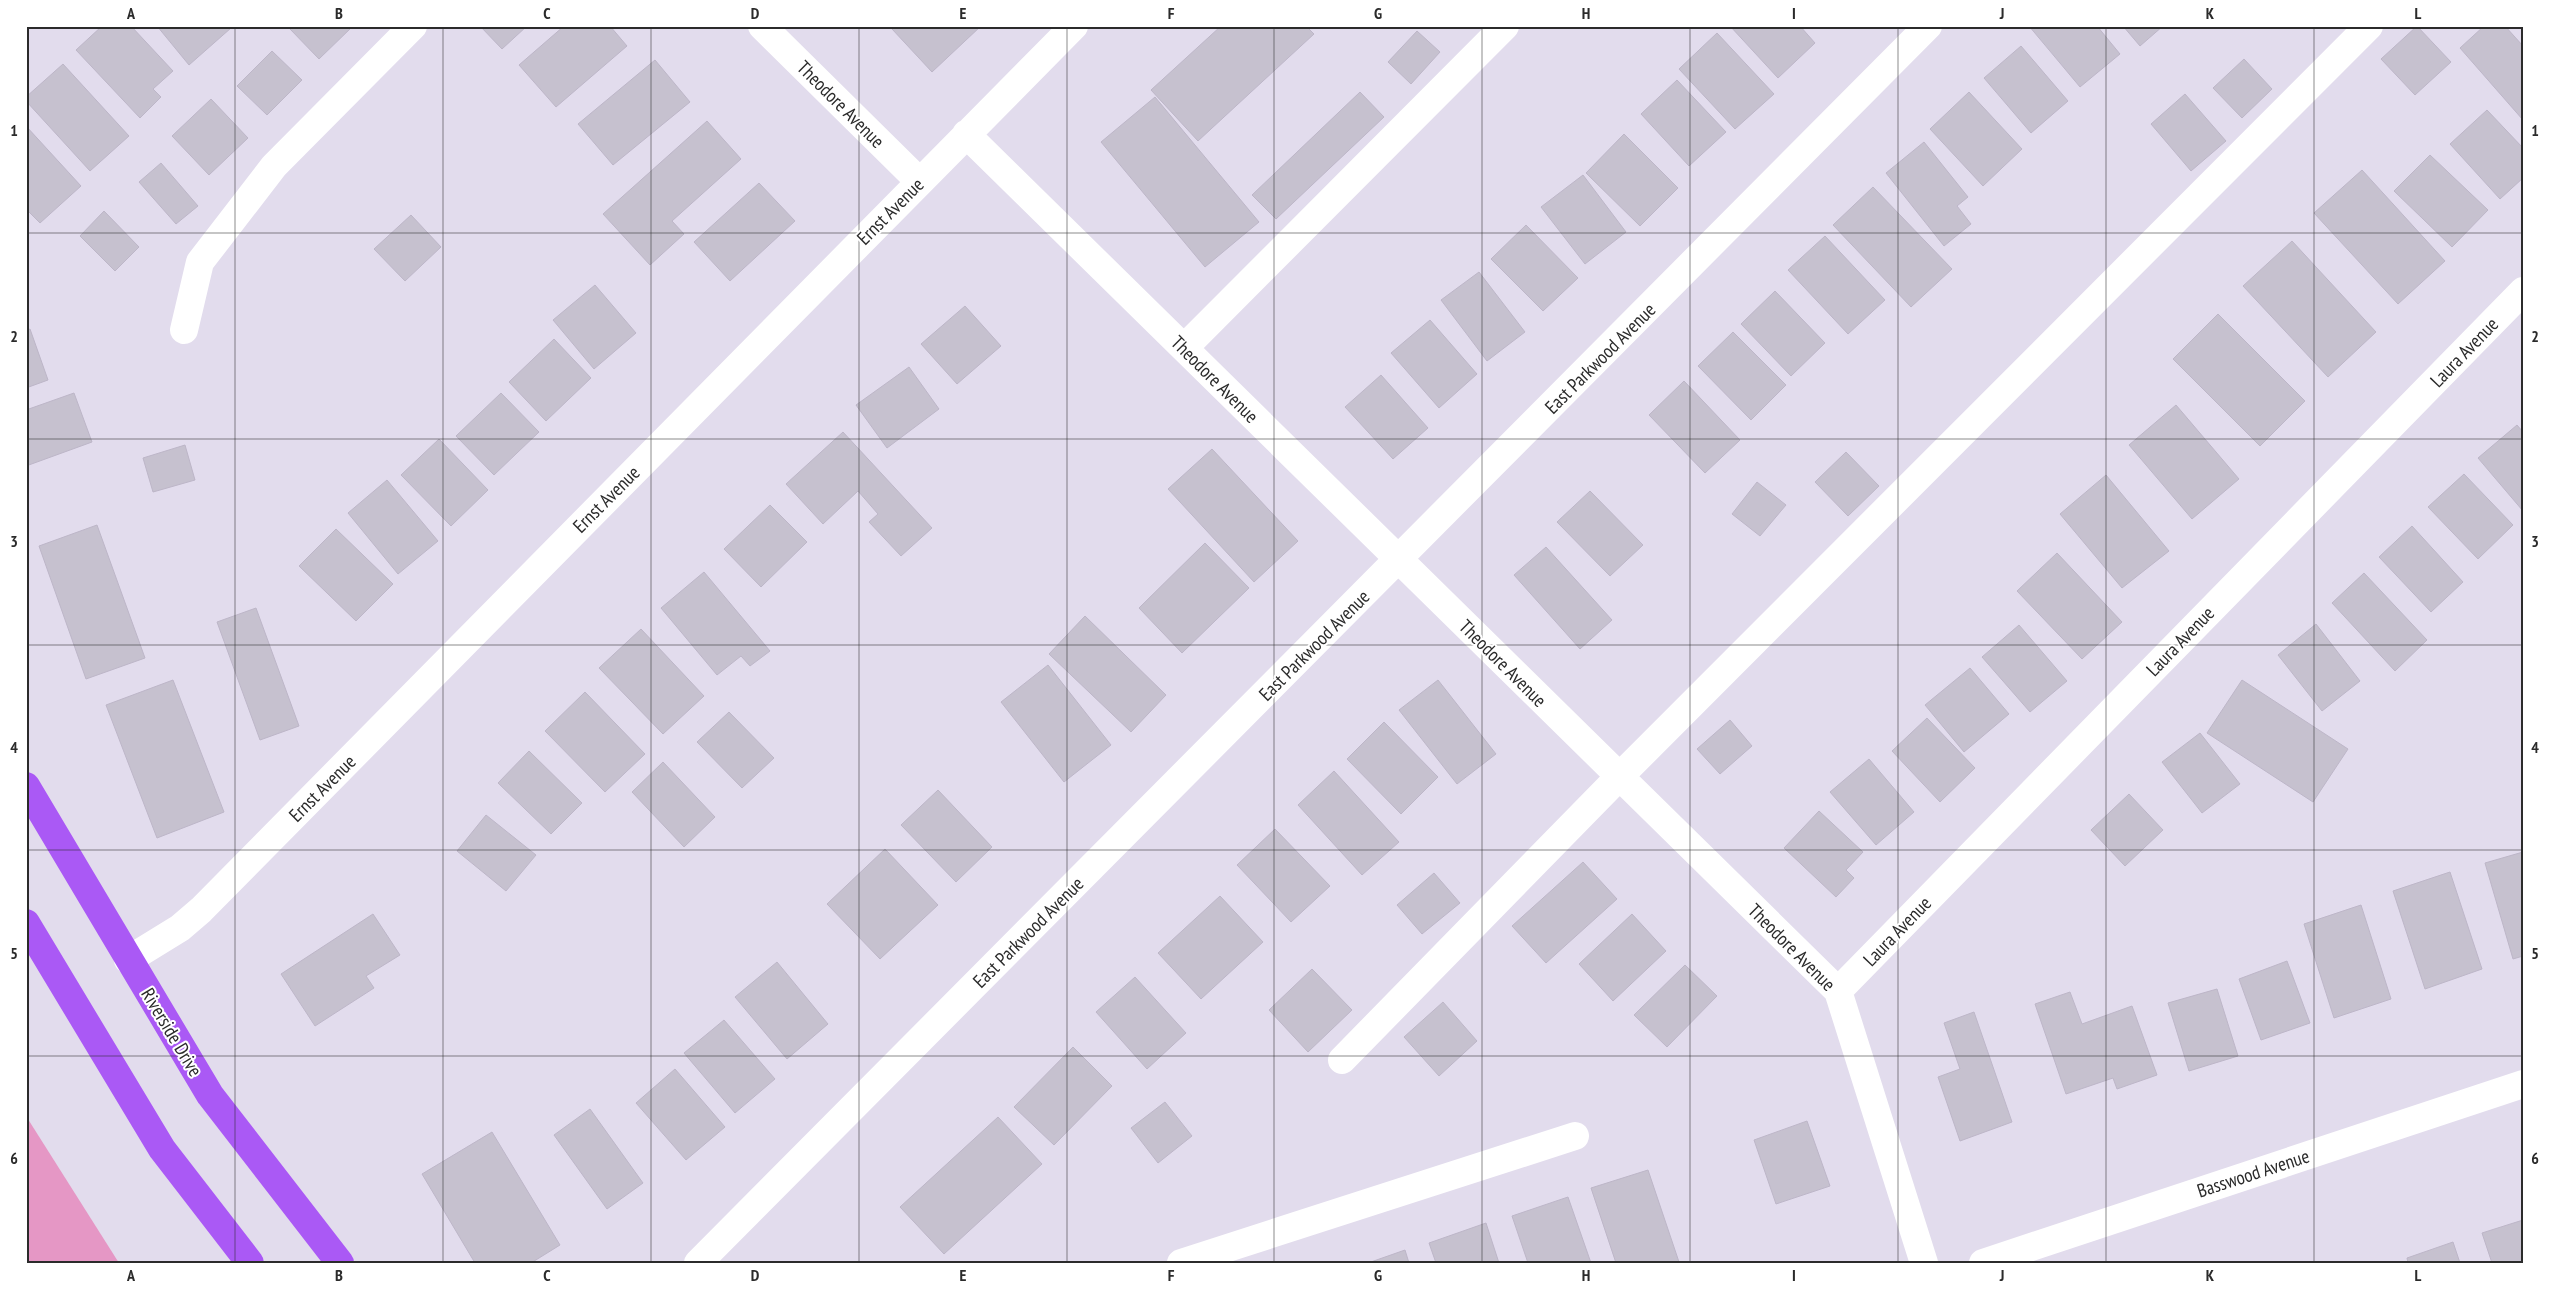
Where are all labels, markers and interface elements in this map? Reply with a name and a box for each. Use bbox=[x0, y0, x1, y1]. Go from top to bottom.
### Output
text: A bbox=[126, 3, 136, 23]
text: B bbox=[335, 3, 343, 23]
text: C bbox=[543, 3, 551, 23]
text: D bbox=[751, 3, 760, 23]
text: E bbox=[960, 3, 967, 23]
text: F bbox=[1168, 3, 1175, 23]
text: G bbox=[1374, 3, 1382, 23]
text: H bbox=[1582, 3, 1590, 23]
text: I bbox=[1792, 3, 1796, 23]
text: J bbox=[1999, 3, 2004, 23]
text: K bbox=[2206, 3, 2215, 23]
text: L bbox=[2415, 3, 2422, 23]
street label: Theodore Avenue bbox=[792, 55, 890, 153]
text: 1 bbox=[10, 120, 18, 140]
text: 1 bbox=[2531, 120, 2539, 140]
street label: Ernst Avenue bbox=[851, 172, 929, 250]
street label: East Parkwood Avenue bbox=[1540, 297, 1661, 418]
street label: Laura Avenue bbox=[2425, 312, 2503, 392]
text: 2 bbox=[10, 326, 18, 346]
text: 2 bbox=[2531, 326, 2539, 346]
street label: Theodore Avenue bbox=[1166, 330, 1264, 428]
street label: Ernst Avenue bbox=[567, 460, 645, 538]
text: 3 bbox=[10, 531, 18, 551]
text: 3 bbox=[2531, 531, 2539, 551]
street label: East Parkwood Avenue bbox=[1254, 584, 1375, 705]
street label: Laura Avenue bbox=[2141, 601, 2219, 681]
street label: Theodore Avenue bbox=[1454, 614, 1552, 712]
text: 4 bbox=[10, 737, 18, 757]
text: 4 bbox=[2531, 737, 2539, 757]
street label: Ernst Avenue bbox=[283, 749, 361, 827]
street label: East Parkwood Avenue bbox=[968, 871, 1089, 992]
street label: Laura Avenue bbox=[1858, 891, 1936, 971]
street label: Theodore Avenue bbox=[1743, 898, 1841, 996]
text: 5 bbox=[10, 943, 18, 963]
text: 5 bbox=[2531, 943, 2539, 963]
street label: Riverside Drive bbox=[136, 983, 208, 1081]
street label: Basswood Avenue bbox=[2194, 1144, 2312, 1202]
text: 6 bbox=[10, 1148, 18, 1168]
text: 6 bbox=[2531, 1148, 2539, 1168]
text: A bbox=[126, 1265, 136, 1285]
text: B bbox=[335, 1265, 343, 1285]
text: C bbox=[543, 1265, 551, 1285]
text: D bbox=[751, 1265, 760, 1285]
text: E bbox=[960, 1265, 967, 1285]
text: F bbox=[1168, 1265, 1175, 1285]
text: G bbox=[1374, 1265, 1382, 1285]
text: H bbox=[1582, 1265, 1590, 1285]
text: I bbox=[1792, 1265, 1796, 1285]
text: J bbox=[1999, 1265, 2004, 1285]
text: K bbox=[2206, 1265, 2215, 1285]
text: L bbox=[2415, 1265, 2422, 1285]

